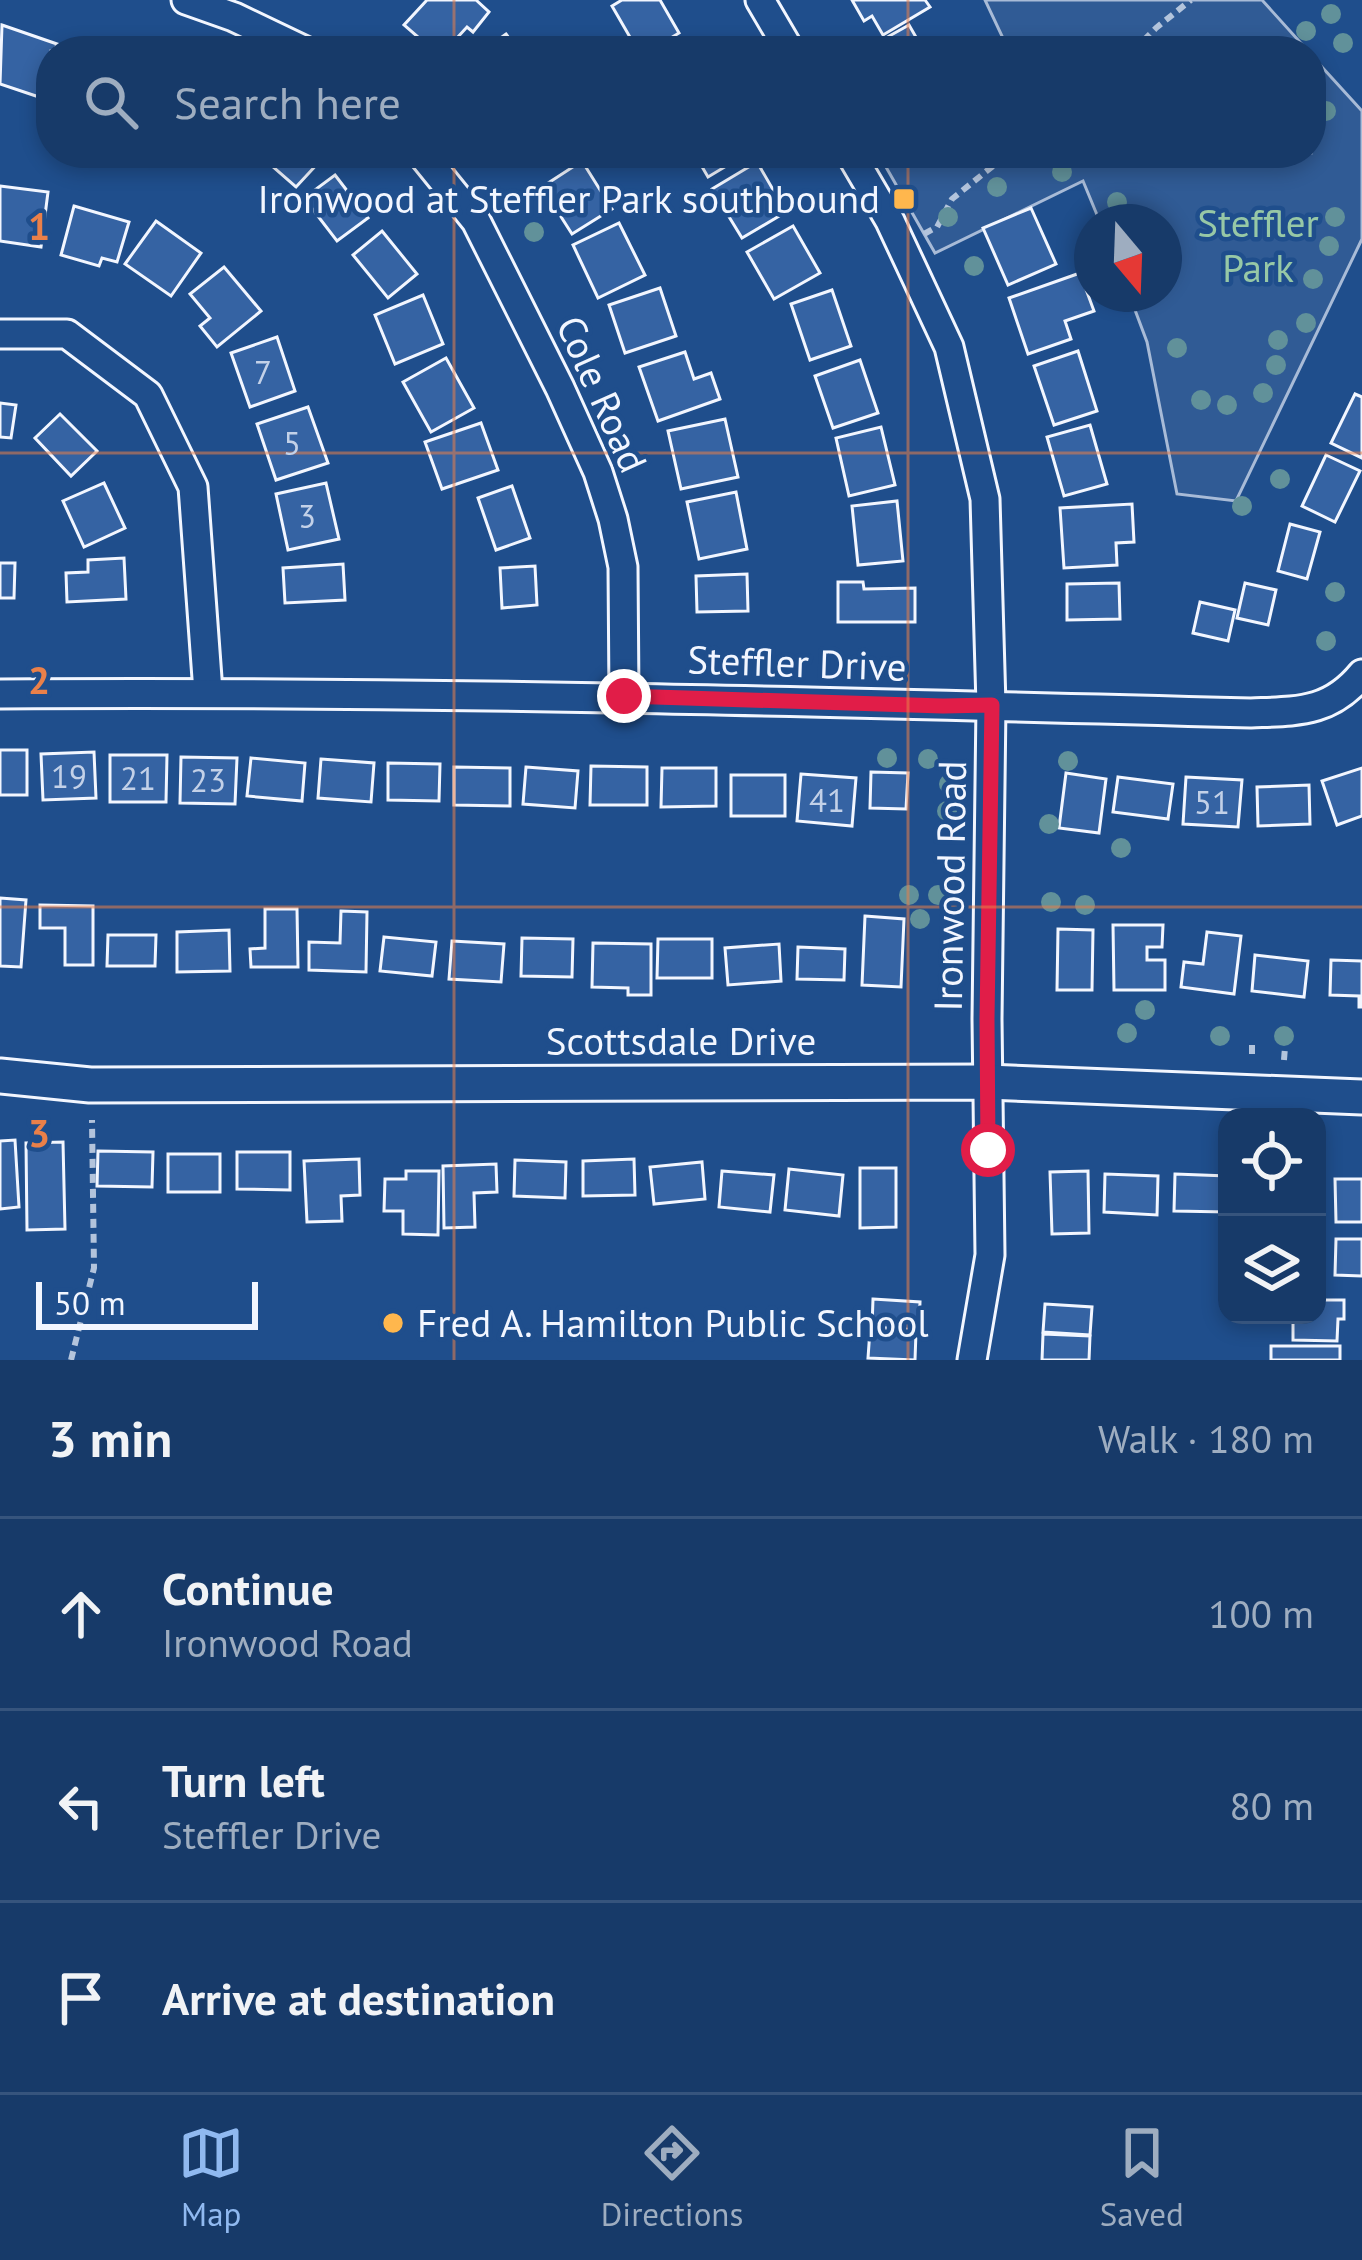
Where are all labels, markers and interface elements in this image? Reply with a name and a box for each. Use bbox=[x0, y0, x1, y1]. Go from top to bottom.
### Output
search box bbox=[36, 36, 1326, 168]
icon: search bbox=[78, 69, 144, 135]
text: Search here bbox=[174, 73, 401, 131]
place label: Ironwood at Steffler Park southbound bbox=[258, 173, 880, 224]
marker: Ironwood at Steffler Park southbound bbox=[891, 186, 917, 212]
park label: Steffler Park bbox=[1197, 197, 1319, 293]
text: 1 bbox=[28, 200, 50, 251]
north arrow bbox=[1074, 204, 1182, 312]
street label: Cole Road bbox=[545, 308, 660, 480]
house number: 7 bbox=[254, 350, 272, 393]
house number: 5 bbox=[283, 421, 301, 464]
house number: 3 bbox=[298, 494, 316, 537]
street label: Steffler Drive bbox=[686, 633, 908, 692]
text: 2 bbox=[28, 654, 50, 705]
route end bbox=[597, 669, 651, 723]
house number: 19 bbox=[51, 754, 87, 797]
house number: 21 bbox=[120, 756, 156, 799]
house number: 23 bbox=[190, 758, 226, 801]
street label: Ironwood Road bbox=[922, 760, 977, 1012]
house number: 41 bbox=[809, 778, 845, 821]
house number: 51 bbox=[1194, 780, 1230, 823]
street label: Scottsdale Drive bbox=[546, 1015, 816, 1066]
text: 3 bbox=[28, 1107, 50, 1158]
map controls bbox=[1218, 1108, 1326, 1324]
button: locate bbox=[1218, 1108, 1326, 1216]
route start bbox=[961, 1123, 1015, 1177]
button: layers bbox=[1218, 1216, 1326, 1324]
scale bar bbox=[36, 1276, 258, 1329]
text: 50 m bbox=[54, 1281, 126, 1324]
place label: Fred A. Hamilton Public School bbox=[417, 1297, 929, 1348]
marker: Fred A. Hamilton Public School bbox=[380, 1310, 406, 1336]
text: 3 min bbox=[48, 1405, 172, 1471]
text: Walk · 180 m bbox=[1098, 1413, 1314, 1464]
text: Continue bbox=[162, 1559, 334, 1617]
icon: ahead bbox=[48, 1581, 114, 1647]
text: 100 m bbox=[1208, 1588, 1314, 1639]
text: Ironwood Road bbox=[162, 1617, 413, 1668]
text: Turn left bbox=[162, 1751, 325, 1809]
icon: left bbox=[48, 1773, 114, 1839]
text: 80 m bbox=[1229, 1780, 1314, 1831]
text: Steffler Drive bbox=[162, 1809, 381, 1860]
icon: arrive bbox=[48, 1965, 114, 2031]
text: Arrive at destination bbox=[162, 1969, 555, 2027]
tab: Map bbox=[178, 2120, 244, 2235]
tab: Directions bbox=[601, 2120, 743, 2235]
tab: Saved bbox=[1100, 2120, 1184, 2235]

